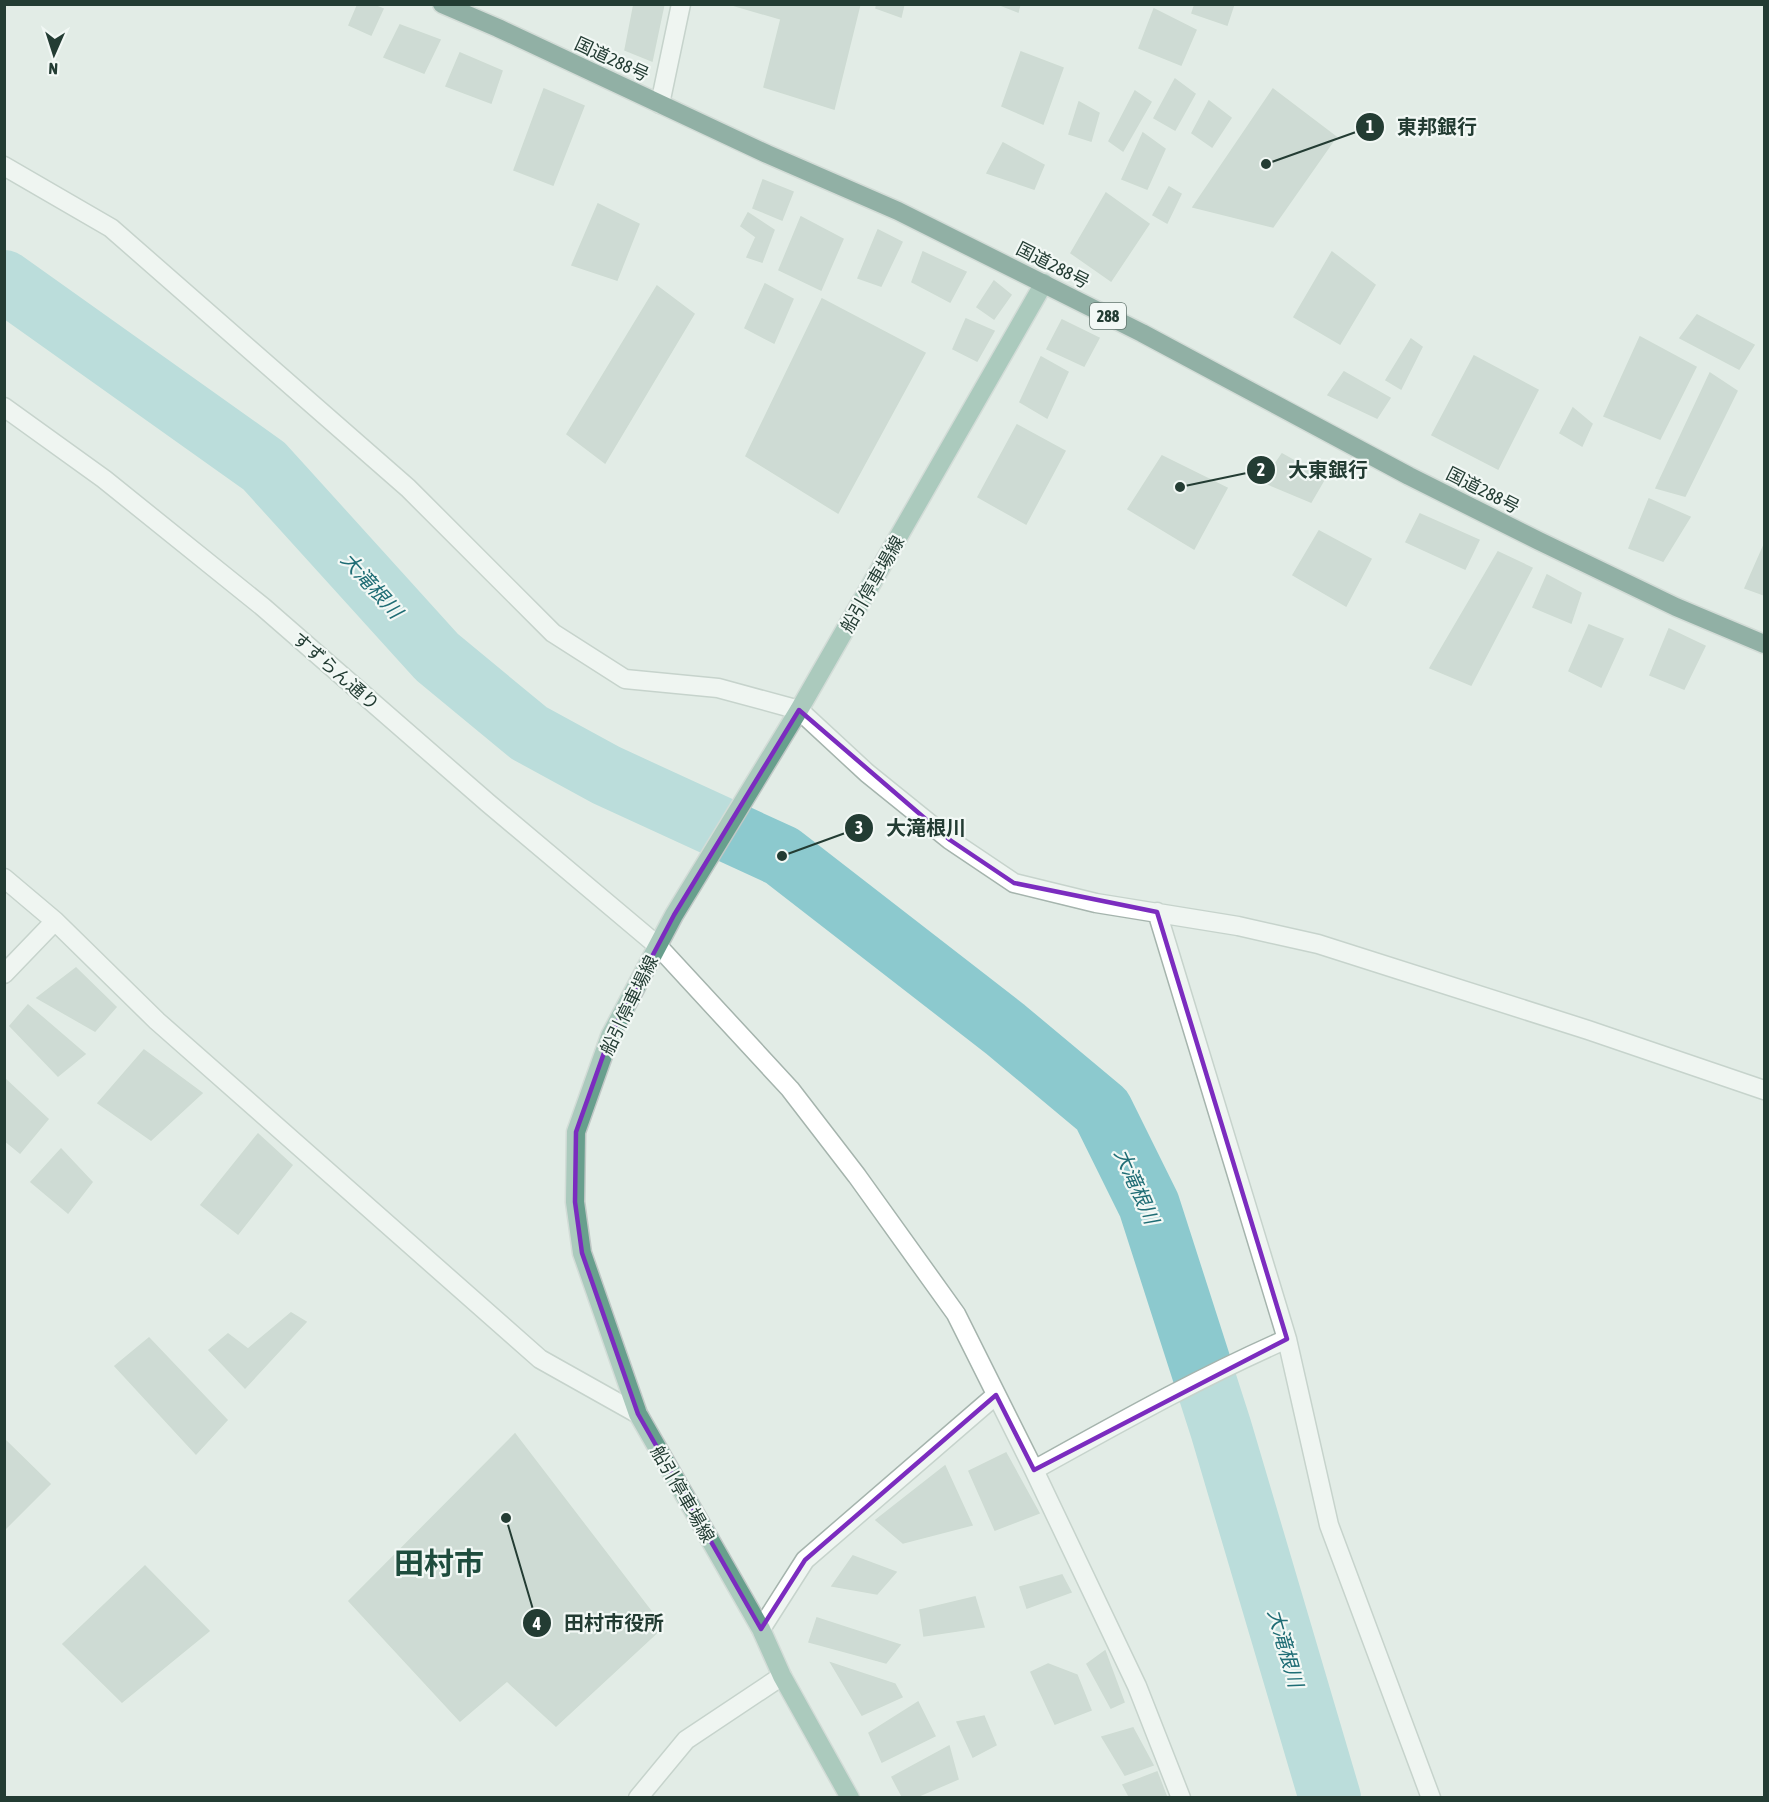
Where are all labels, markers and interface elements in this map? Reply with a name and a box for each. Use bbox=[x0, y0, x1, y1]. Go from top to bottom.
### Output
north arrow bbox=[24, 24, 84, 84]
street label: 国道288号 bbox=[572, 33, 652, 85]
text: N bbox=[48, 60, 58, 78]
callout: 東邦銀行 bbox=[1355, 108, 1489, 146]
text: 東邦銀行 bbox=[1397, 115, 1477, 138]
text: 1 bbox=[1366, 116, 1374, 137]
street label: 国道288号 bbox=[1013, 238, 1093, 292]
road number: 288 bbox=[1090, 303, 1126, 329]
callout: 大東銀行 bbox=[1246, 451, 1380, 489]
text: 大東銀行 bbox=[1288, 458, 1368, 481]
text: 2 bbox=[1257, 459, 1265, 480]
street label: 国道288号 bbox=[1443, 463, 1523, 517]
street label: 船引停車場線 bbox=[836, 532, 908, 636]
water label: 大滝根川 bbox=[337, 548, 409, 624]
street label: すずらん通り bbox=[288, 628, 384, 714]
callout: 大滝根川 bbox=[844, 809, 978, 847]
text: 大滝根川 bbox=[886, 816, 966, 839]
text: 3 bbox=[855, 817, 863, 838]
street label: 船引停車場線 bbox=[596, 952, 662, 1058]
water label: 大滝根川 bbox=[1110, 1145, 1165, 1229]
street label: 船引停車場線 bbox=[647, 1442, 719, 1546]
district label: 田村市 bbox=[394, 1546, 484, 1580]
callout: 田村市役所 bbox=[522, 1604, 676, 1642]
water label: 大滝根川 bbox=[1264, 1606, 1309, 1692]
text: 田村市役所 bbox=[564, 1611, 664, 1634]
text: 4 bbox=[532, 1613, 541, 1634]

